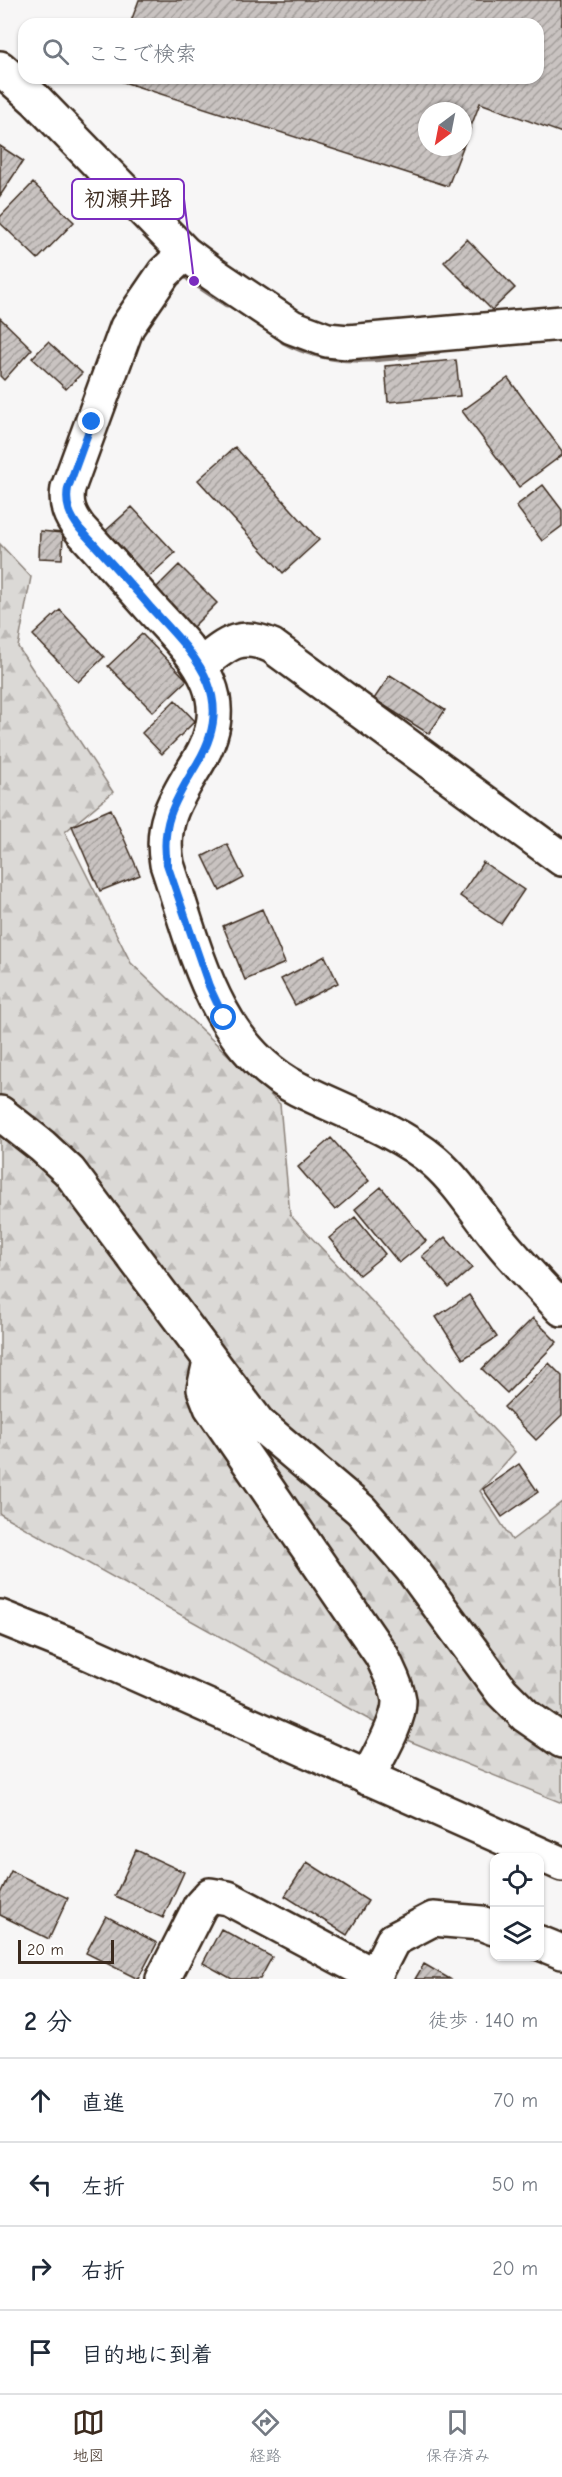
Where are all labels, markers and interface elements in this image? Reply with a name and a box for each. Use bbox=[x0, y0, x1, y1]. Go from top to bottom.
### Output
search box bbox=[18, 18, 544, 84]
icon: search bbox=[39, 35, 72, 68]
text: ここで検索 bbox=[87, 41, 197, 67]
north arrow bbox=[418, 102, 472, 156]
callout: 初瀬井路 bbox=[72, 179, 184, 219]
text: 初瀬井路 bbox=[84, 186, 172, 212]
route end bbox=[78, 408, 104, 434]
route start bbox=[210, 1004, 236, 1030]
map controls bbox=[490, 1853, 544, 1961]
button: locate bbox=[490, 1853, 544, 1907]
button: layers bbox=[490, 1907, 544, 1961]
scale bar bbox=[18, 1937, 114, 1964]
text: 20 m bbox=[27, 1941, 64, 1959]
text: 2 分 bbox=[24, 2007, 72, 2037]
text: 徒歩 · 140 m bbox=[428, 2009, 538, 2032]
icon: ahead bbox=[24, 2084, 57, 2117]
text: 70 m bbox=[493, 2089, 538, 2112]
text: 直進 bbox=[81, 2090, 125, 2116]
icon: left bbox=[24, 2168, 57, 2201]
text: 50 m bbox=[492, 2173, 538, 2196]
text: 左折 bbox=[81, 2174, 125, 2200]
icon: right bbox=[24, 2252, 57, 2285]
text: 20 m bbox=[492, 2257, 538, 2280]
text: 右折 bbox=[81, 2258, 125, 2284]
icon: arrive bbox=[24, 2336, 57, 2369]
text: 目的地に到着 bbox=[81, 2342, 213, 2368]
tab: 地図 bbox=[72, 2406, 105, 2466]
tab: 経路 bbox=[249, 2406, 282, 2466]
tab: 保存済み bbox=[426, 2406, 490, 2466]

